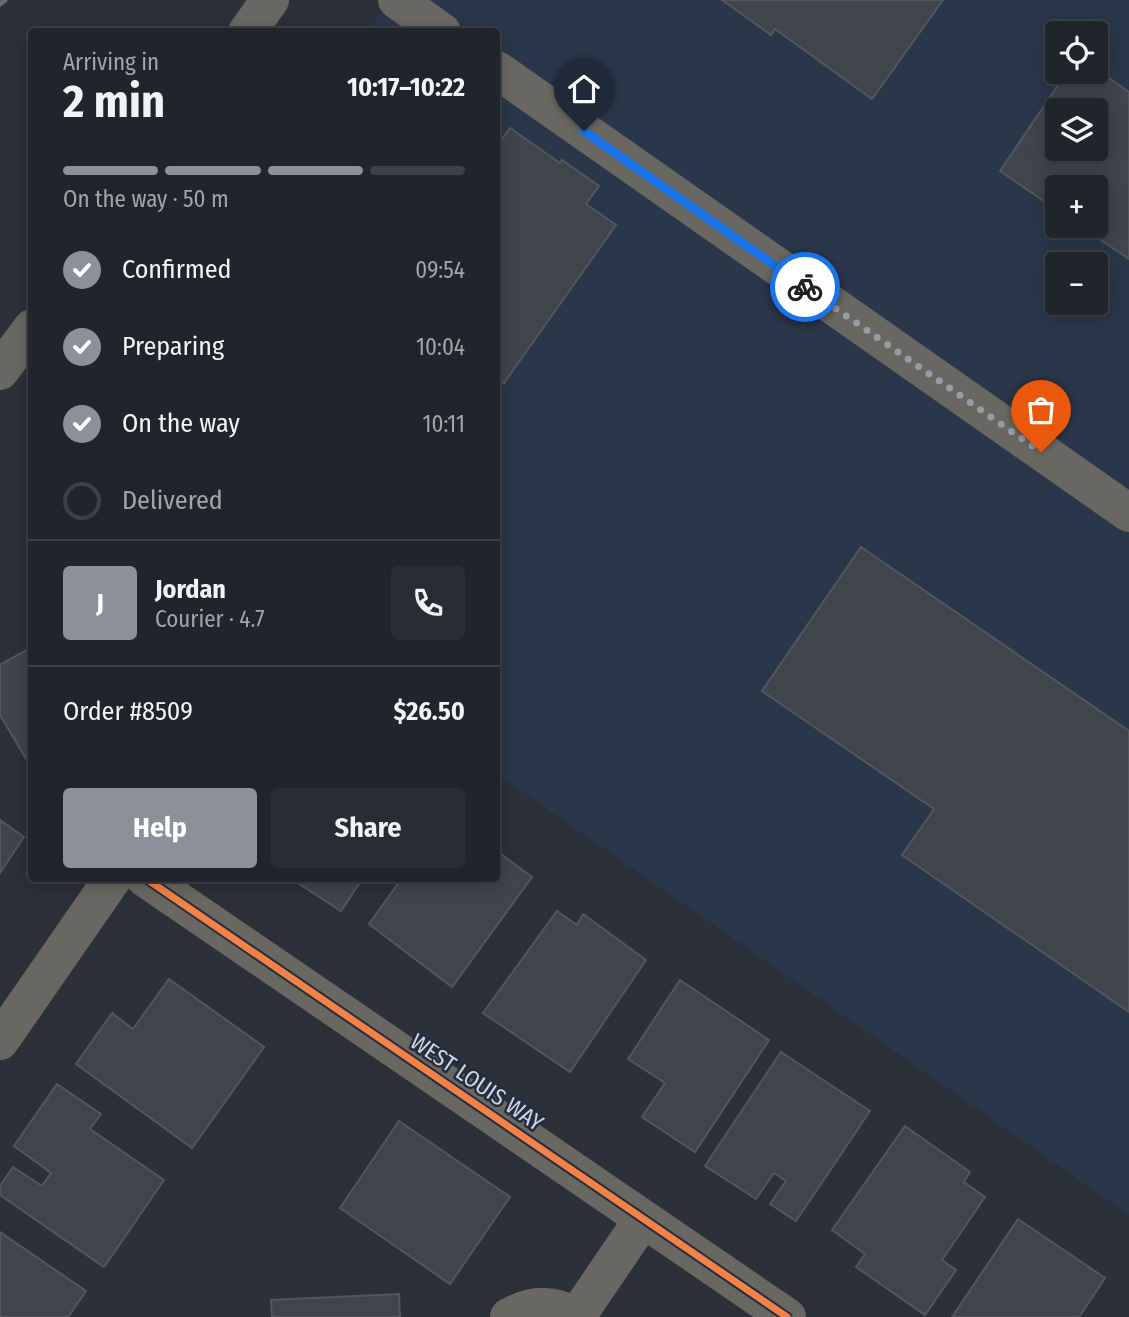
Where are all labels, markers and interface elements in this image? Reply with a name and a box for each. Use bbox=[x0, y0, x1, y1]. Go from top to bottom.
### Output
map controls bbox=[1045, 21, 1108, 315]
button: locate bbox=[1045, 21, 1108, 84]
text: Arriving in bbox=[63, 48, 159, 76]
pin bbox=[554, 59, 614, 131]
icon: home bbox=[565, 70, 603, 108]
text: 10:17–10:22 bbox=[347, 72, 465, 103]
text: 2 min bbox=[63, 74, 165, 129]
button: layers bbox=[1045, 98, 1108, 161]
button: + bbox=[1045, 175, 1108, 238]
text: On the way · 50 m bbox=[63, 185, 229, 213]
icon: check bbox=[63, 251, 101, 289]
courier bbox=[770, 252, 840, 322]
button: − bbox=[1045, 252, 1108, 315]
text: Confirmed bbox=[122, 254, 232, 285]
text: 09:54 bbox=[415, 256, 465, 284]
icon: bike bbox=[786, 268, 824, 306]
icon: check bbox=[63, 328, 101, 366]
text: Preparing bbox=[122, 331, 224, 362]
text: 10:04 bbox=[416, 333, 465, 361]
pin bbox=[1011, 380, 1071, 452]
icon: bag bbox=[1022, 391, 1060, 429]
icon: check bbox=[63, 405, 101, 443]
text: On the way bbox=[122, 408, 240, 439]
text: 10:11 bbox=[422, 410, 465, 438]
text: Delivered bbox=[122, 485, 223, 516]
button: phone bbox=[391, 566, 465, 640]
text: Jordan bbox=[155, 574, 226, 605]
text: J bbox=[96, 588, 104, 619]
text: Courier · 4.7 bbox=[155, 605, 265, 633]
text: Order #8509 bbox=[63, 696, 193, 727]
text: $26.50 bbox=[393, 696, 465, 727]
button: Help bbox=[63, 788, 257, 868]
button: Share bbox=[271, 788, 465, 868]
street label: WEST LOUIS WAY bbox=[405, 1027, 549, 1137]

